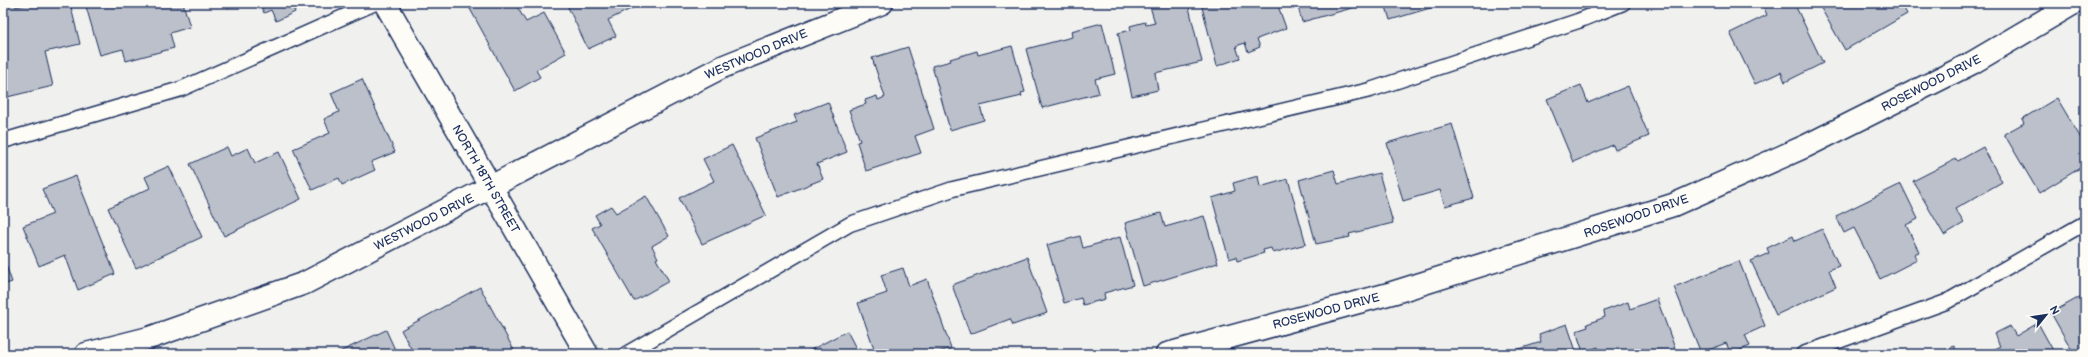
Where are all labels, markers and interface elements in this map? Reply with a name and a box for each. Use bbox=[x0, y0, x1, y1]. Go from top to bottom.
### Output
street label: WESTWOOD DRIVE bbox=[703, 26, 810, 83]
street label: ROSEWOOD DRIVE bbox=[1879, 52, 1984, 115]
street label: NORTH 18TH STREET bbox=[448, 123, 523, 237]
street label: WESTWOOD DRIVE bbox=[372, 191, 477, 254]
street label: ROSEWOOD DRIVE bbox=[1582, 191, 1691, 241]
street label: ROSEWOOD DRIVE bbox=[1271, 290, 1381, 333]
north arrow bbox=[2026, 295, 2066, 335]
text: N bbox=[2047, 303, 2062, 317]

